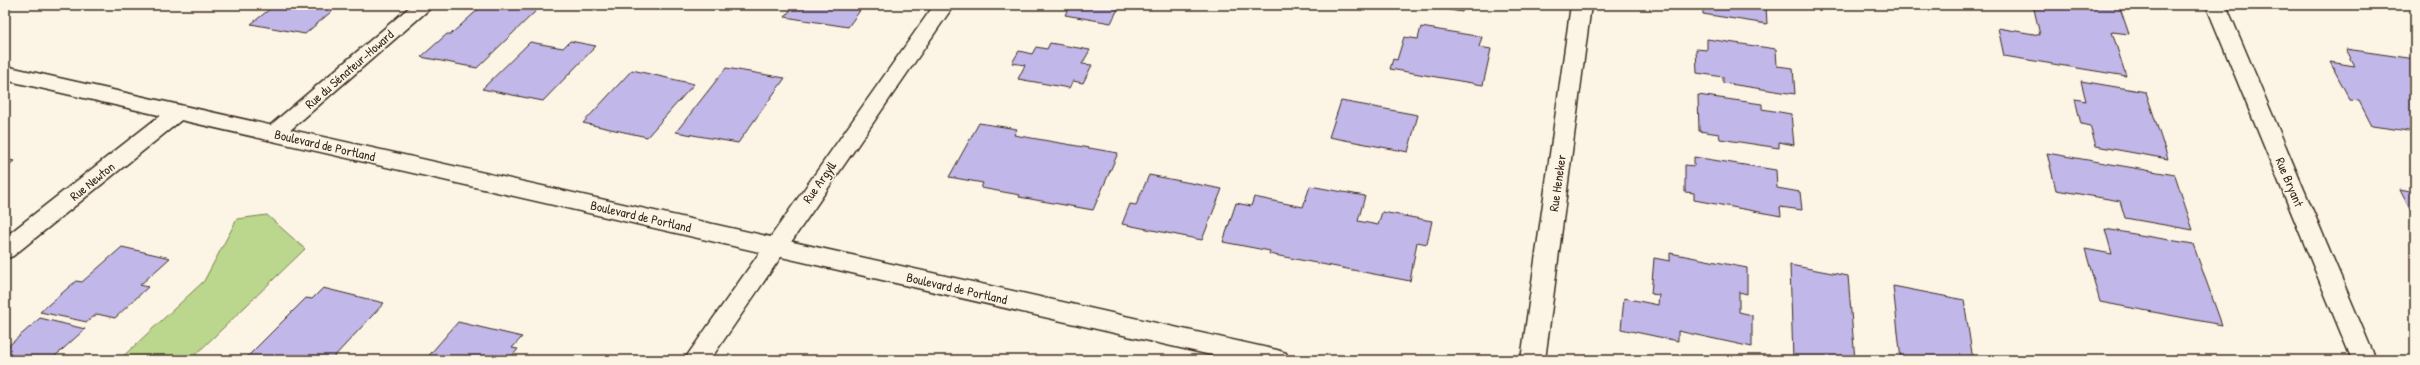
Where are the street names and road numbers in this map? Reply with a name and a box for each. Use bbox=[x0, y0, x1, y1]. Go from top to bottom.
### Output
street label: Rue du Sénateur-Howard bbox=[301, 25, 397, 113]
street label: Boulevard de Portland bbox=[273, 125, 377, 165]
street label: Rue Heneker bbox=[1544, 153, 1570, 213]
street label: Rue Bryant bbox=[2272, 155, 2309, 210]
street label: Rue Newton bbox=[66, 157, 118, 205]
street label: Rue Argyll bbox=[798, 157, 840, 207]
street label: Boulevard de Portland bbox=[589, 196, 693, 236]
street label: Boulevard de Portland bbox=[905, 268, 1009, 308]

